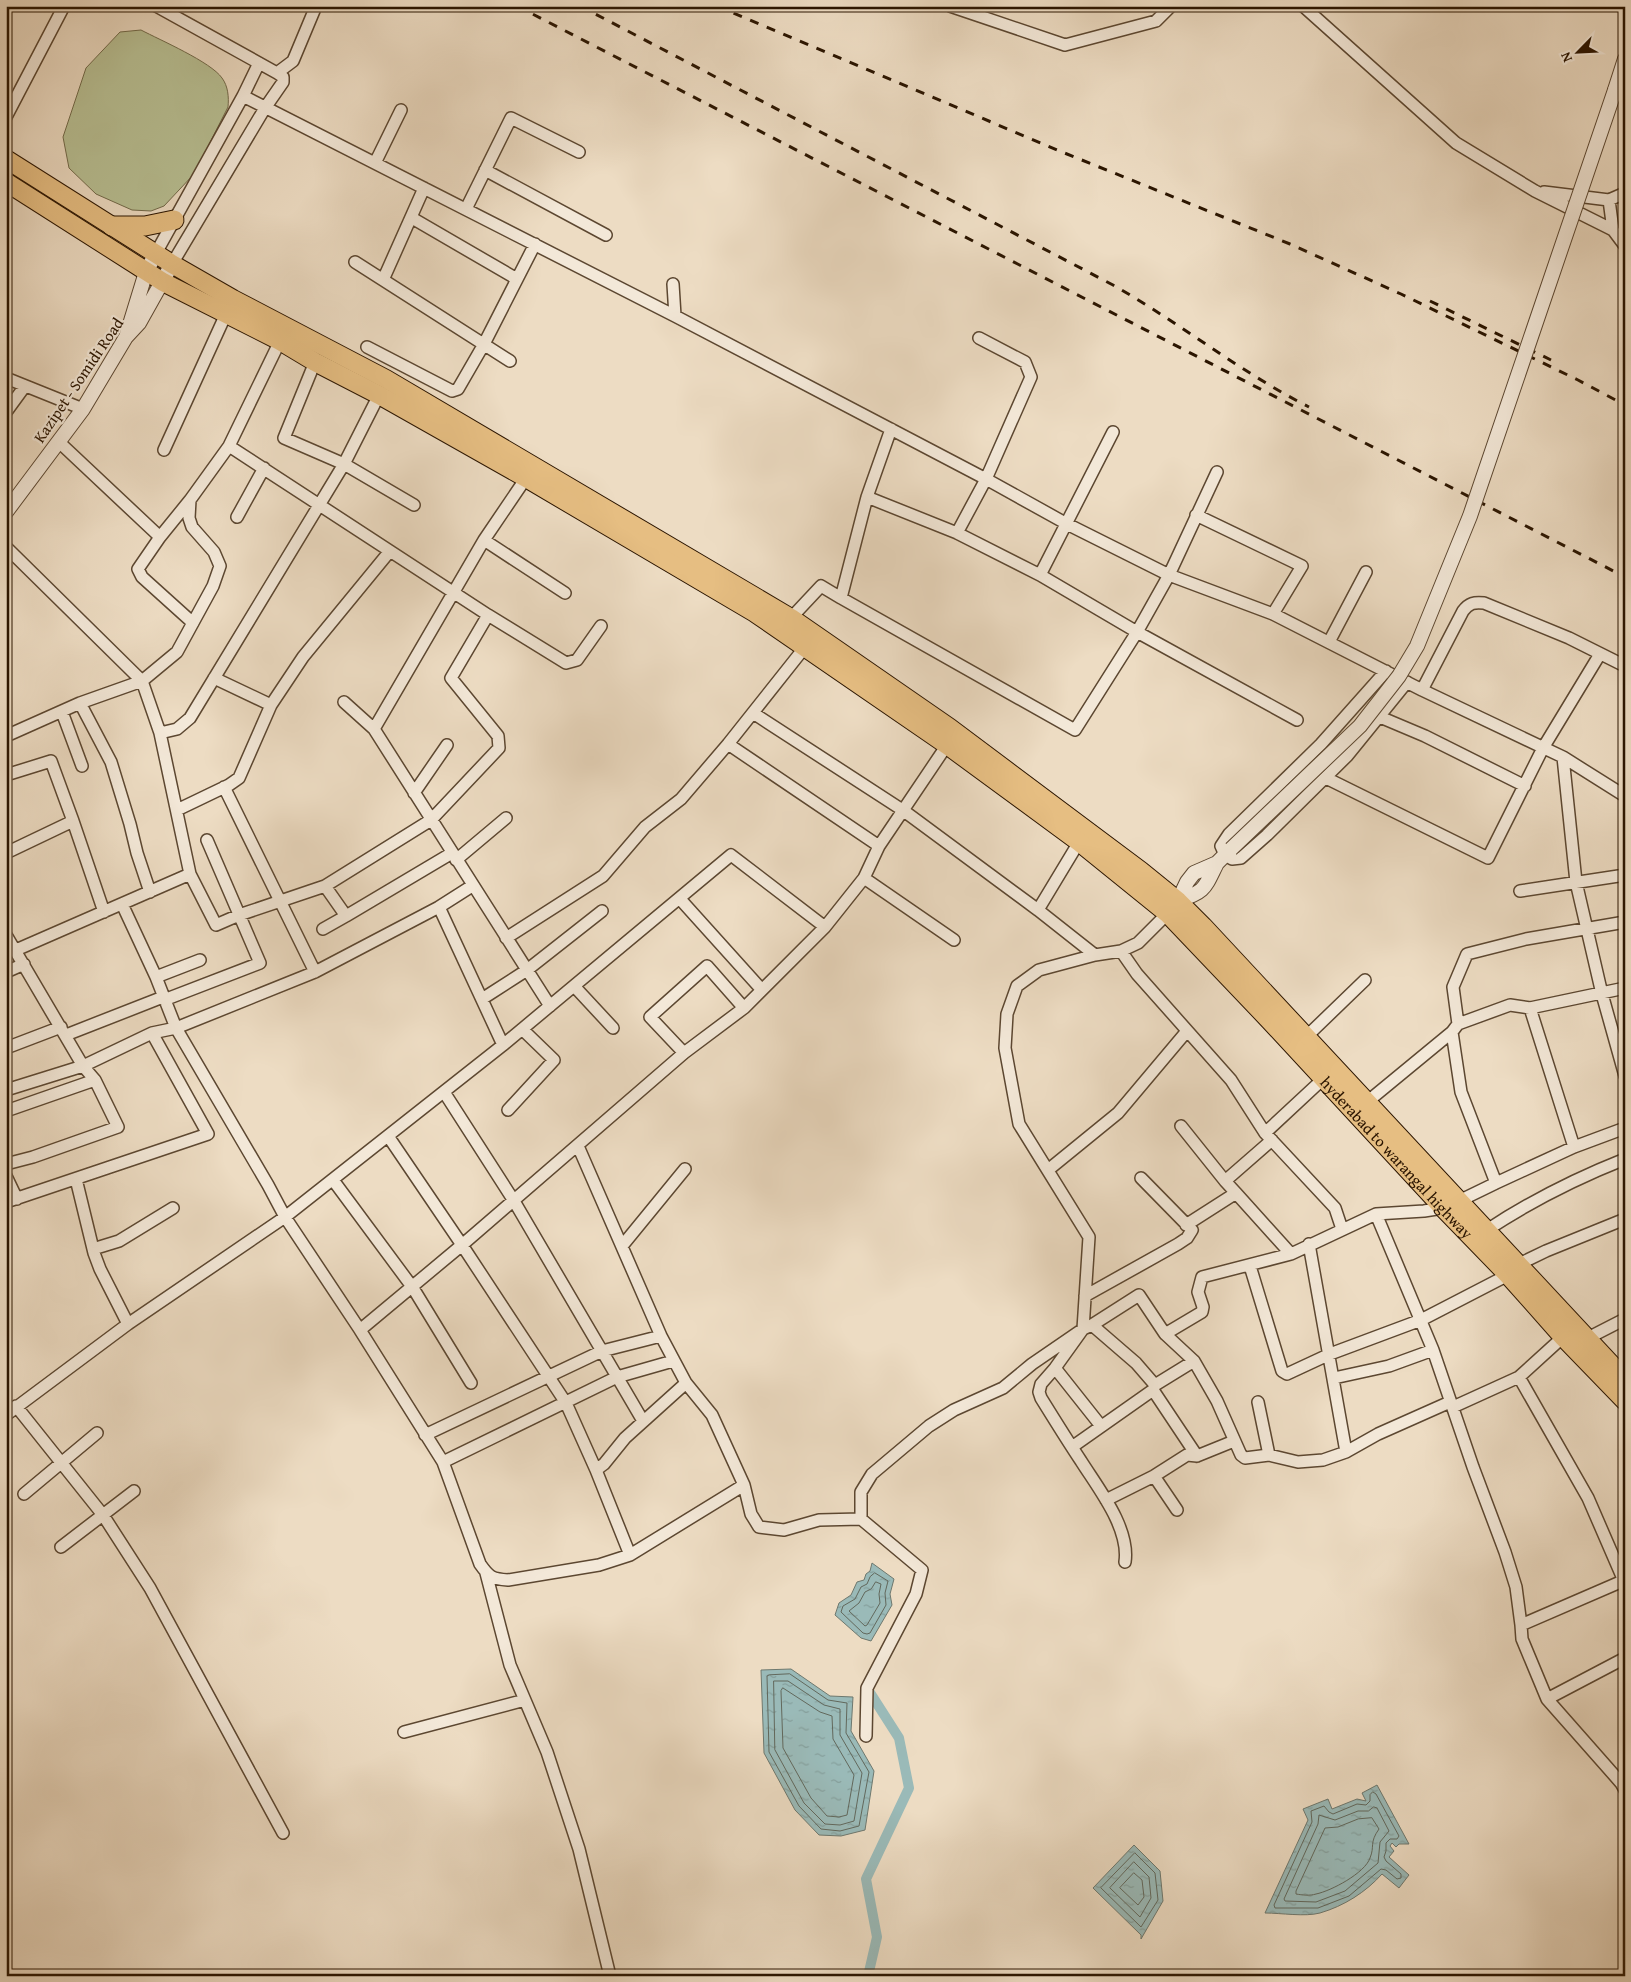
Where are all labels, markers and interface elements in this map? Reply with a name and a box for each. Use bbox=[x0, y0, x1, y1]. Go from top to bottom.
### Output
north arrow bbox=[1554, 28, 1604, 78]
text: N bbox=[1555, 48, 1577, 66]
street label: Kazipet - Somidi Road bbox=[27, 312, 129, 447]
street label: hyderabad to warangal highway bbox=[1315, 1071, 1479, 1244]

